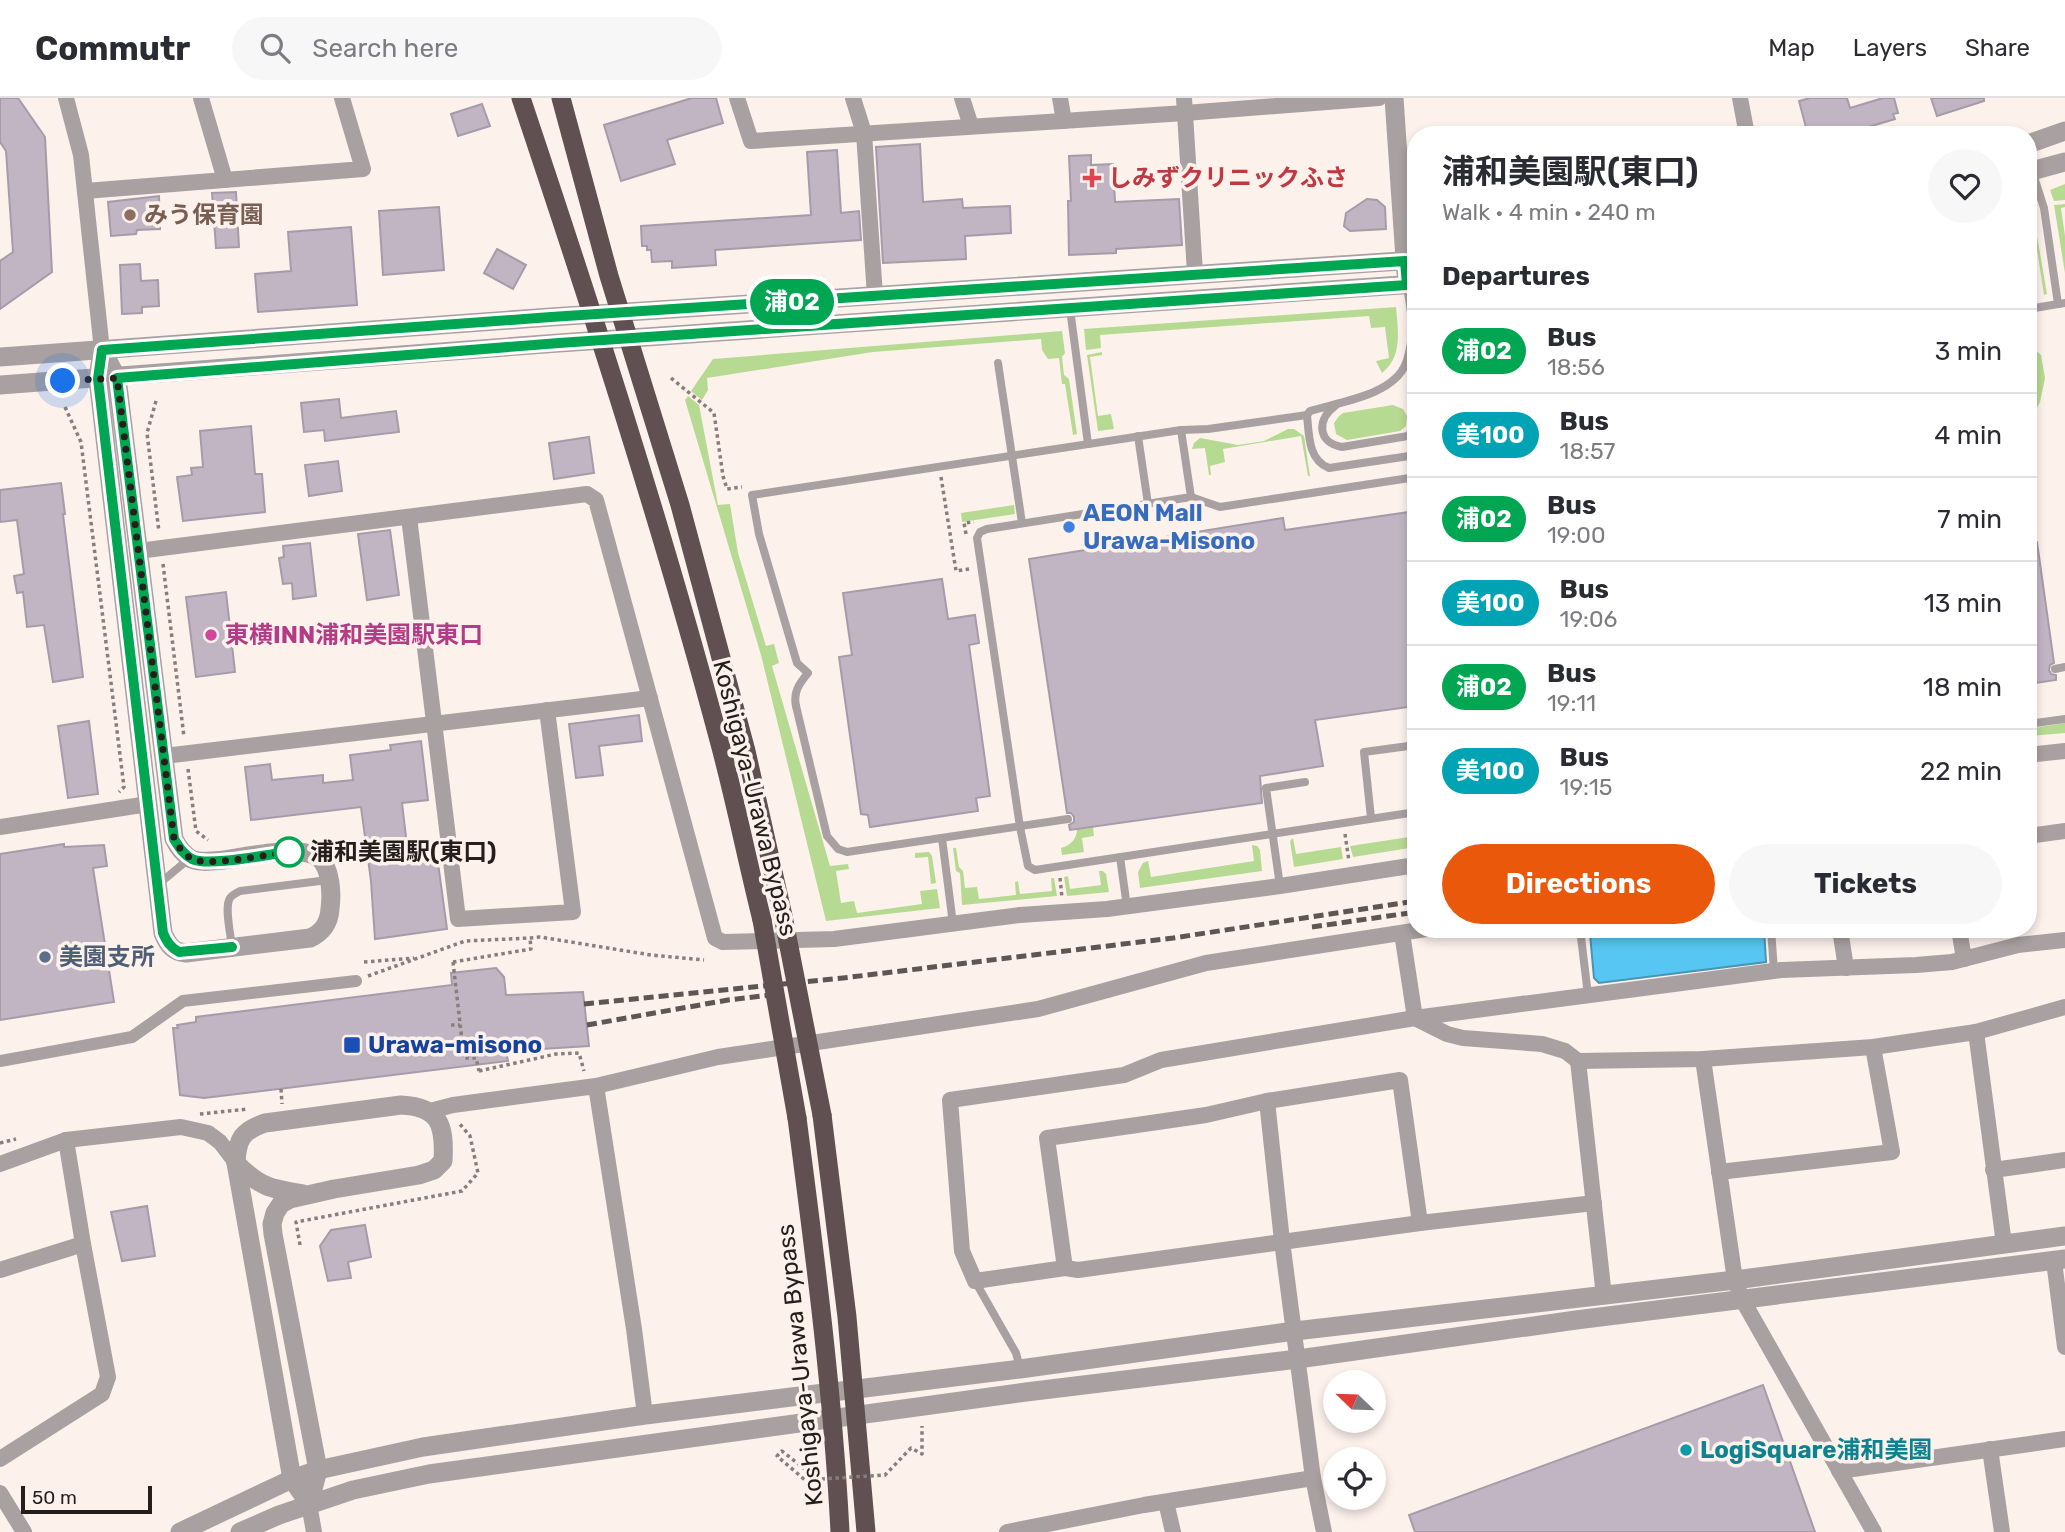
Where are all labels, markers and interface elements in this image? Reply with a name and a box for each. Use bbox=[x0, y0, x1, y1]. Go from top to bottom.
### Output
search box bbox=[232, 17, 722, 80]
text: Commutr bbox=[35, 29, 190, 68]
icon: search bbox=[256, 29, 294, 67]
text: Search here bbox=[312, 33, 458, 64]
text: Map bbox=[1768, 34, 1815, 62]
text: Layers bbox=[1853, 34, 1927, 62]
text: Share bbox=[1965, 34, 2030, 62]
button: heart bbox=[1928, 149, 2002, 223]
text: 浦和美園駅(東口) bbox=[1442, 152, 1698, 191]
place label: しみずクリニックふさ bbox=[1108, 164, 1348, 192]
marker: しみずクリニックふさ bbox=[1082, 168, 1102, 188]
text: Walk · 4 min · 240 m bbox=[1442, 198, 1656, 226]
place label: みう保育園 bbox=[144, 201, 264, 229]
marker: みう保育園 bbox=[122, 207, 138, 223]
text: Departures bbox=[1442, 261, 1590, 292]
line badge: 浦02 bbox=[752, 279, 832, 325]
text: 浦02 bbox=[764, 288, 820, 316]
text: Bus bbox=[1547, 322, 1596, 353]
text: 3 min bbox=[1935, 336, 2002, 367]
text: 浦02 bbox=[1456, 337, 1512, 365]
text: 18:56 bbox=[1547, 353, 1605, 381]
your location bbox=[45, 363, 80, 398]
text: Bus bbox=[1560, 406, 1609, 437]
text: 4 min bbox=[1934, 420, 2002, 451]
text: 美100 bbox=[1456, 421, 1525, 449]
text: 18:57 bbox=[1560, 437, 1615, 465]
text: Bus bbox=[1547, 490, 1596, 521]
place label: AEON Mall Urawa-Misono bbox=[1083, 499, 1255, 555]
text: 7 min bbox=[1937, 504, 2002, 535]
text: 浦02 bbox=[1456, 505, 1512, 533]
marker: AEON Mall Urawa-Misono bbox=[1061, 519, 1077, 535]
text: 19:00 bbox=[1547, 521, 1606, 549]
text: Bus bbox=[1560, 574, 1609, 605]
text: 13 min bbox=[1924, 588, 2002, 619]
text: 美100 bbox=[1456, 589, 1525, 617]
text: 19:06 bbox=[1560, 605, 1617, 633]
place label: 東横INN浦和美園駅東口 bbox=[225, 621, 483, 649]
marker: 東横INN浦和美園駅東口 bbox=[203, 627, 219, 643]
street label: Koshigaya-Urawa Bypass bbox=[707, 657, 803, 939]
text: Bus bbox=[1547, 658, 1596, 689]
text: 18 min bbox=[1923, 672, 2002, 703]
text: 浦02 bbox=[1456, 673, 1512, 701]
text: 19:11 bbox=[1547, 689, 1596, 717]
text: Bus bbox=[1560, 742, 1609, 773]
text: 22 min bbox=[1920, 756, 2002, 787]
text: 美100 bbox=[1456, 757, 1525, 785]
text: 19:15 bbox=[1560, 773, 1612, 801]
marker: 浦和美園駅(東口) bbox=[274, 837, 304, 867]
place label: 浦和美園駅(東口) bbox=[310, 838, 496, 866]
button: Directions bbox=[1442, 844, 1715, 924]
button: Tickets bbox=[1729, 844, 2002, 924]
place label: 美園支所 bbox=[59, 943, 155, 971]
marker: 美園支所 bbox=[37, 949, 53, 965]
place label: Urawa-misono bbox=[368, 1031, 542, 1059]
marker: Urawa-misono bbox=[342, 1035, 362, 1055]
street label: Koshigaya-Urawa Bypass bbox=[771, 1223, 829, 1507]
north arrow bbox=[1323, 1370, 1386, 1433]
map controls bbox=[1323, 1370, 1386, 1510]
place label: LogiSquare浦和美園 bbox=[1700, 1436, 1933, 1464]
marker: LogiSquare浦和美園 bbox=[1678, 1442, 1694, 1458]
button: locate bbox=[1323, 1447, 1386, 1510]
scale bar bbox=[21, 1483, 152, 1515]
text: 50 m bbox=[32, 1486, 77, 1509]

